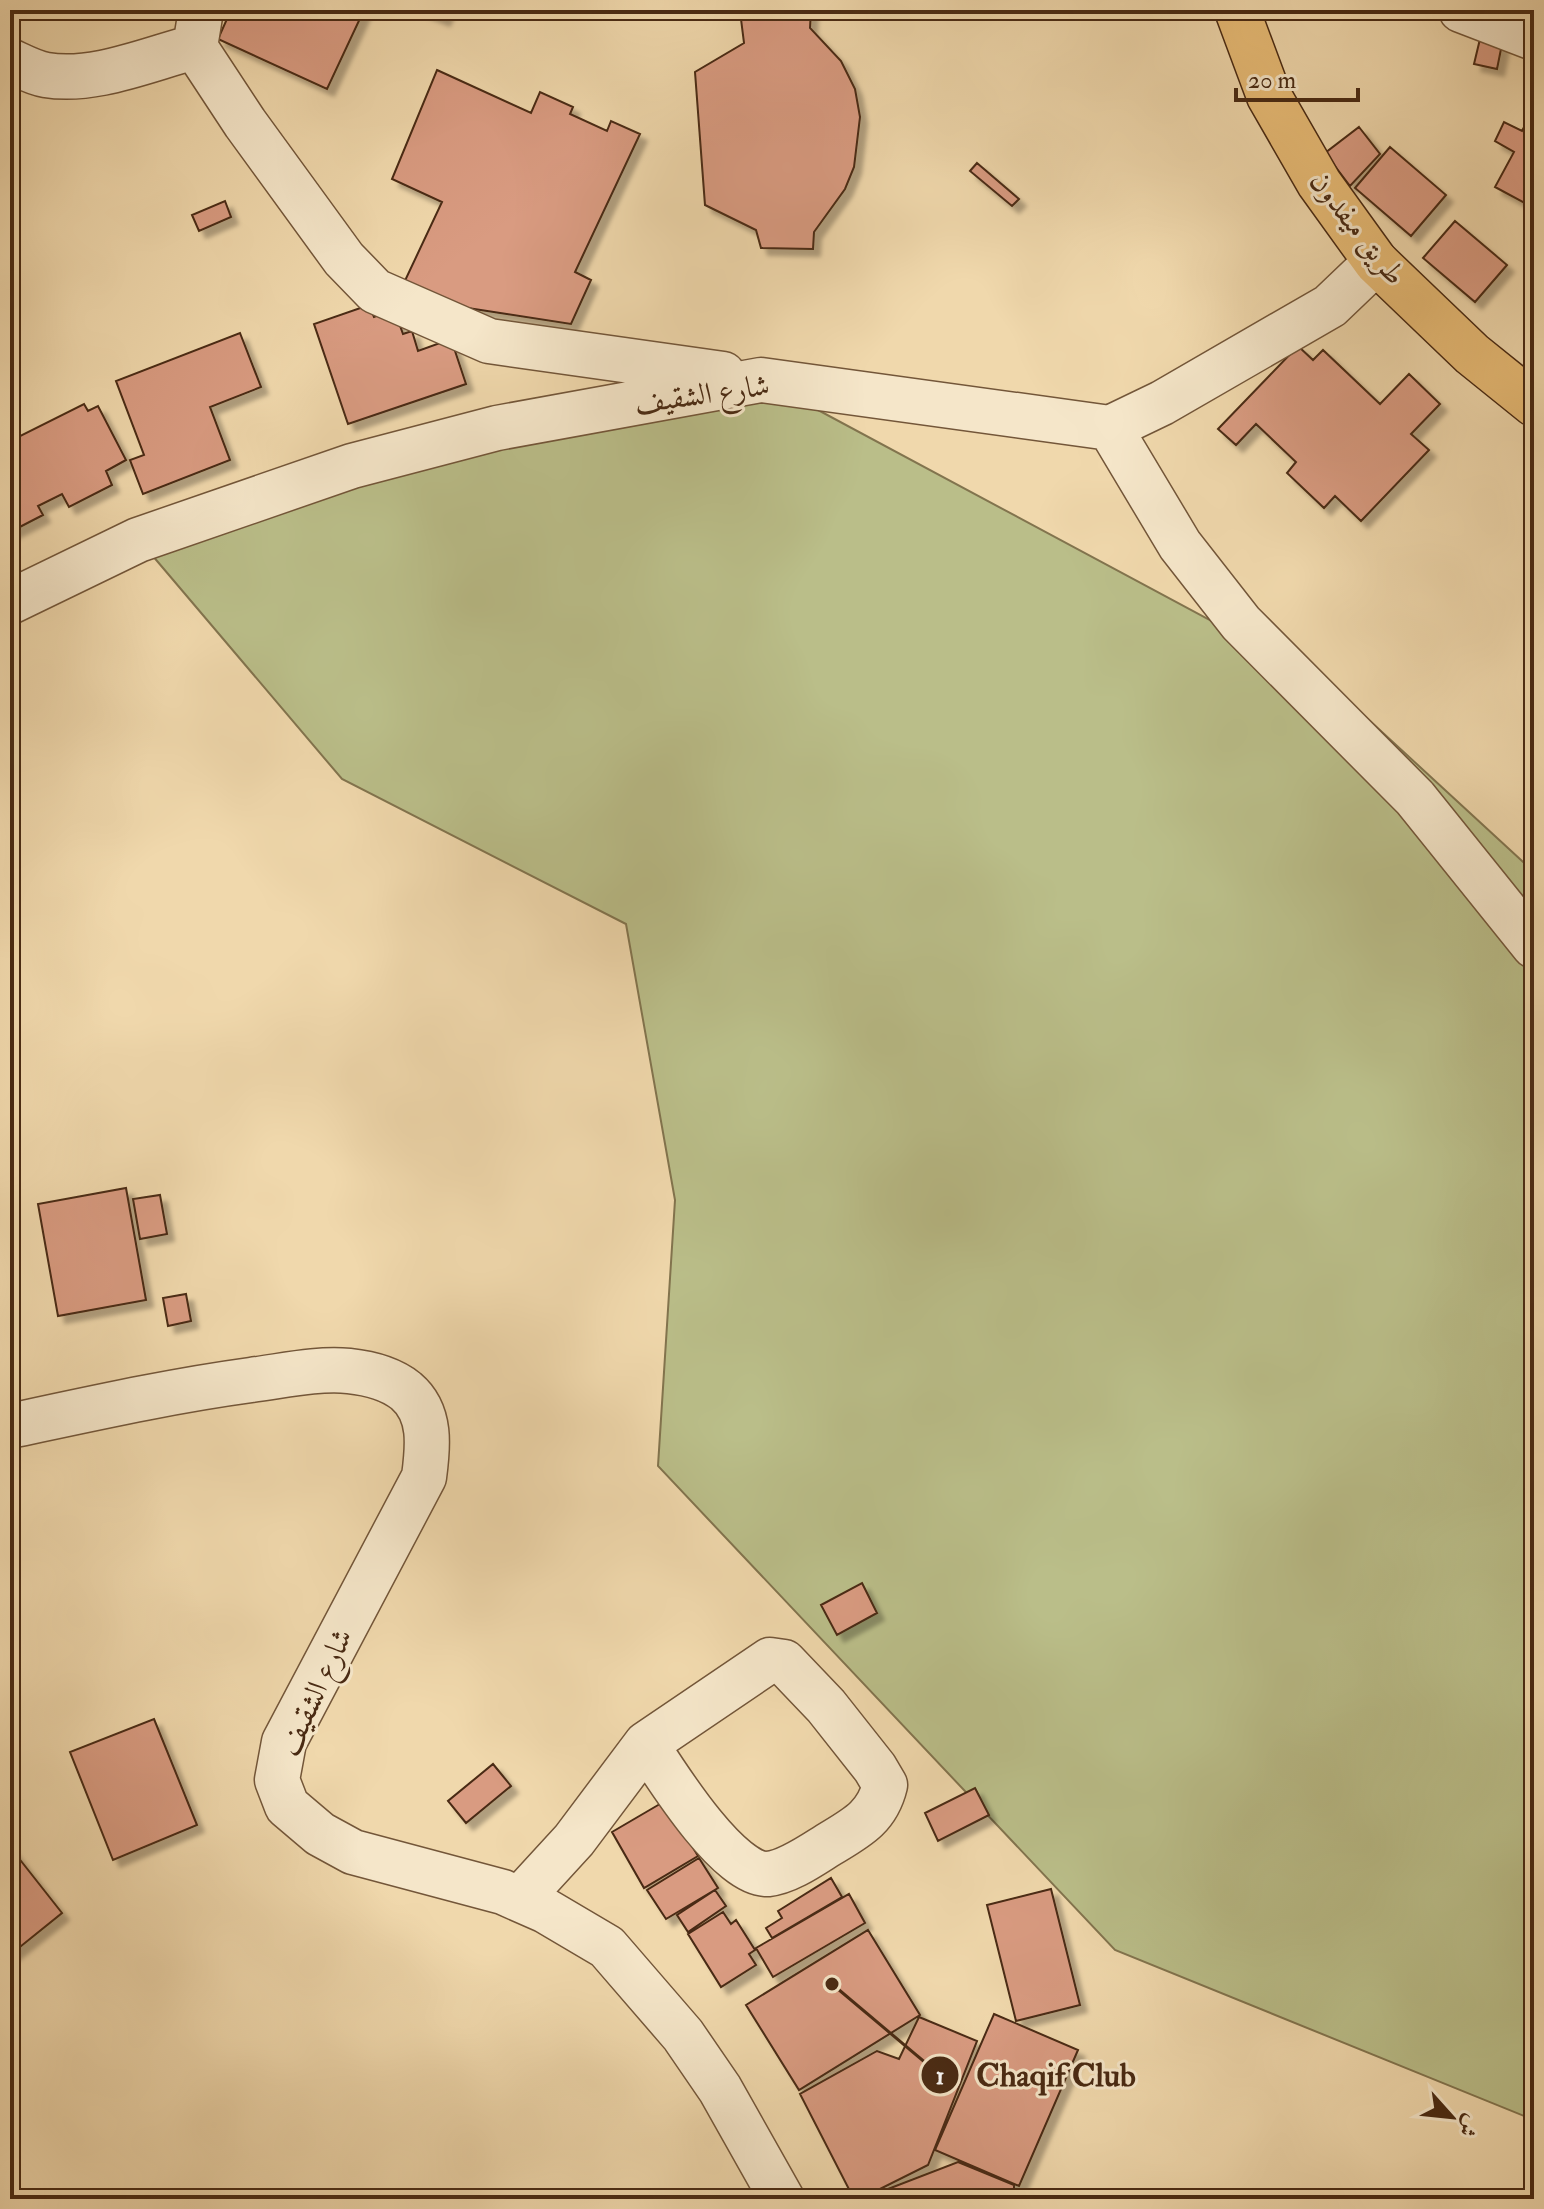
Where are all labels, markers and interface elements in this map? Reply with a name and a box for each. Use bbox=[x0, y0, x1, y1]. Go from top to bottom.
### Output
scale bar bbox=[1236, 52, 1358, 102]
text: 20 m bbox=[1248, 65, 1297, 96]
street label: طريق ميفدون bbox=[1302, 164, 1414, 293]
street label: شارع الشقيف bbox=[632, 367, 773, 428]
street label: شارع الشقيف bbox=[270, 1623, 366, 1764]
callout: Chaqif Club bbox=[920, 2047, 1152, 2103]
text: Chaqif Club bbox=[976, 2056, 1136, 2096]
text: 1 bbox=[936, 2061, 944, 2092]
north arrow bbox=[1412, 2077, 1492, 2157]
text: ش bbox=[1452, 2110, 1486, 2142]

